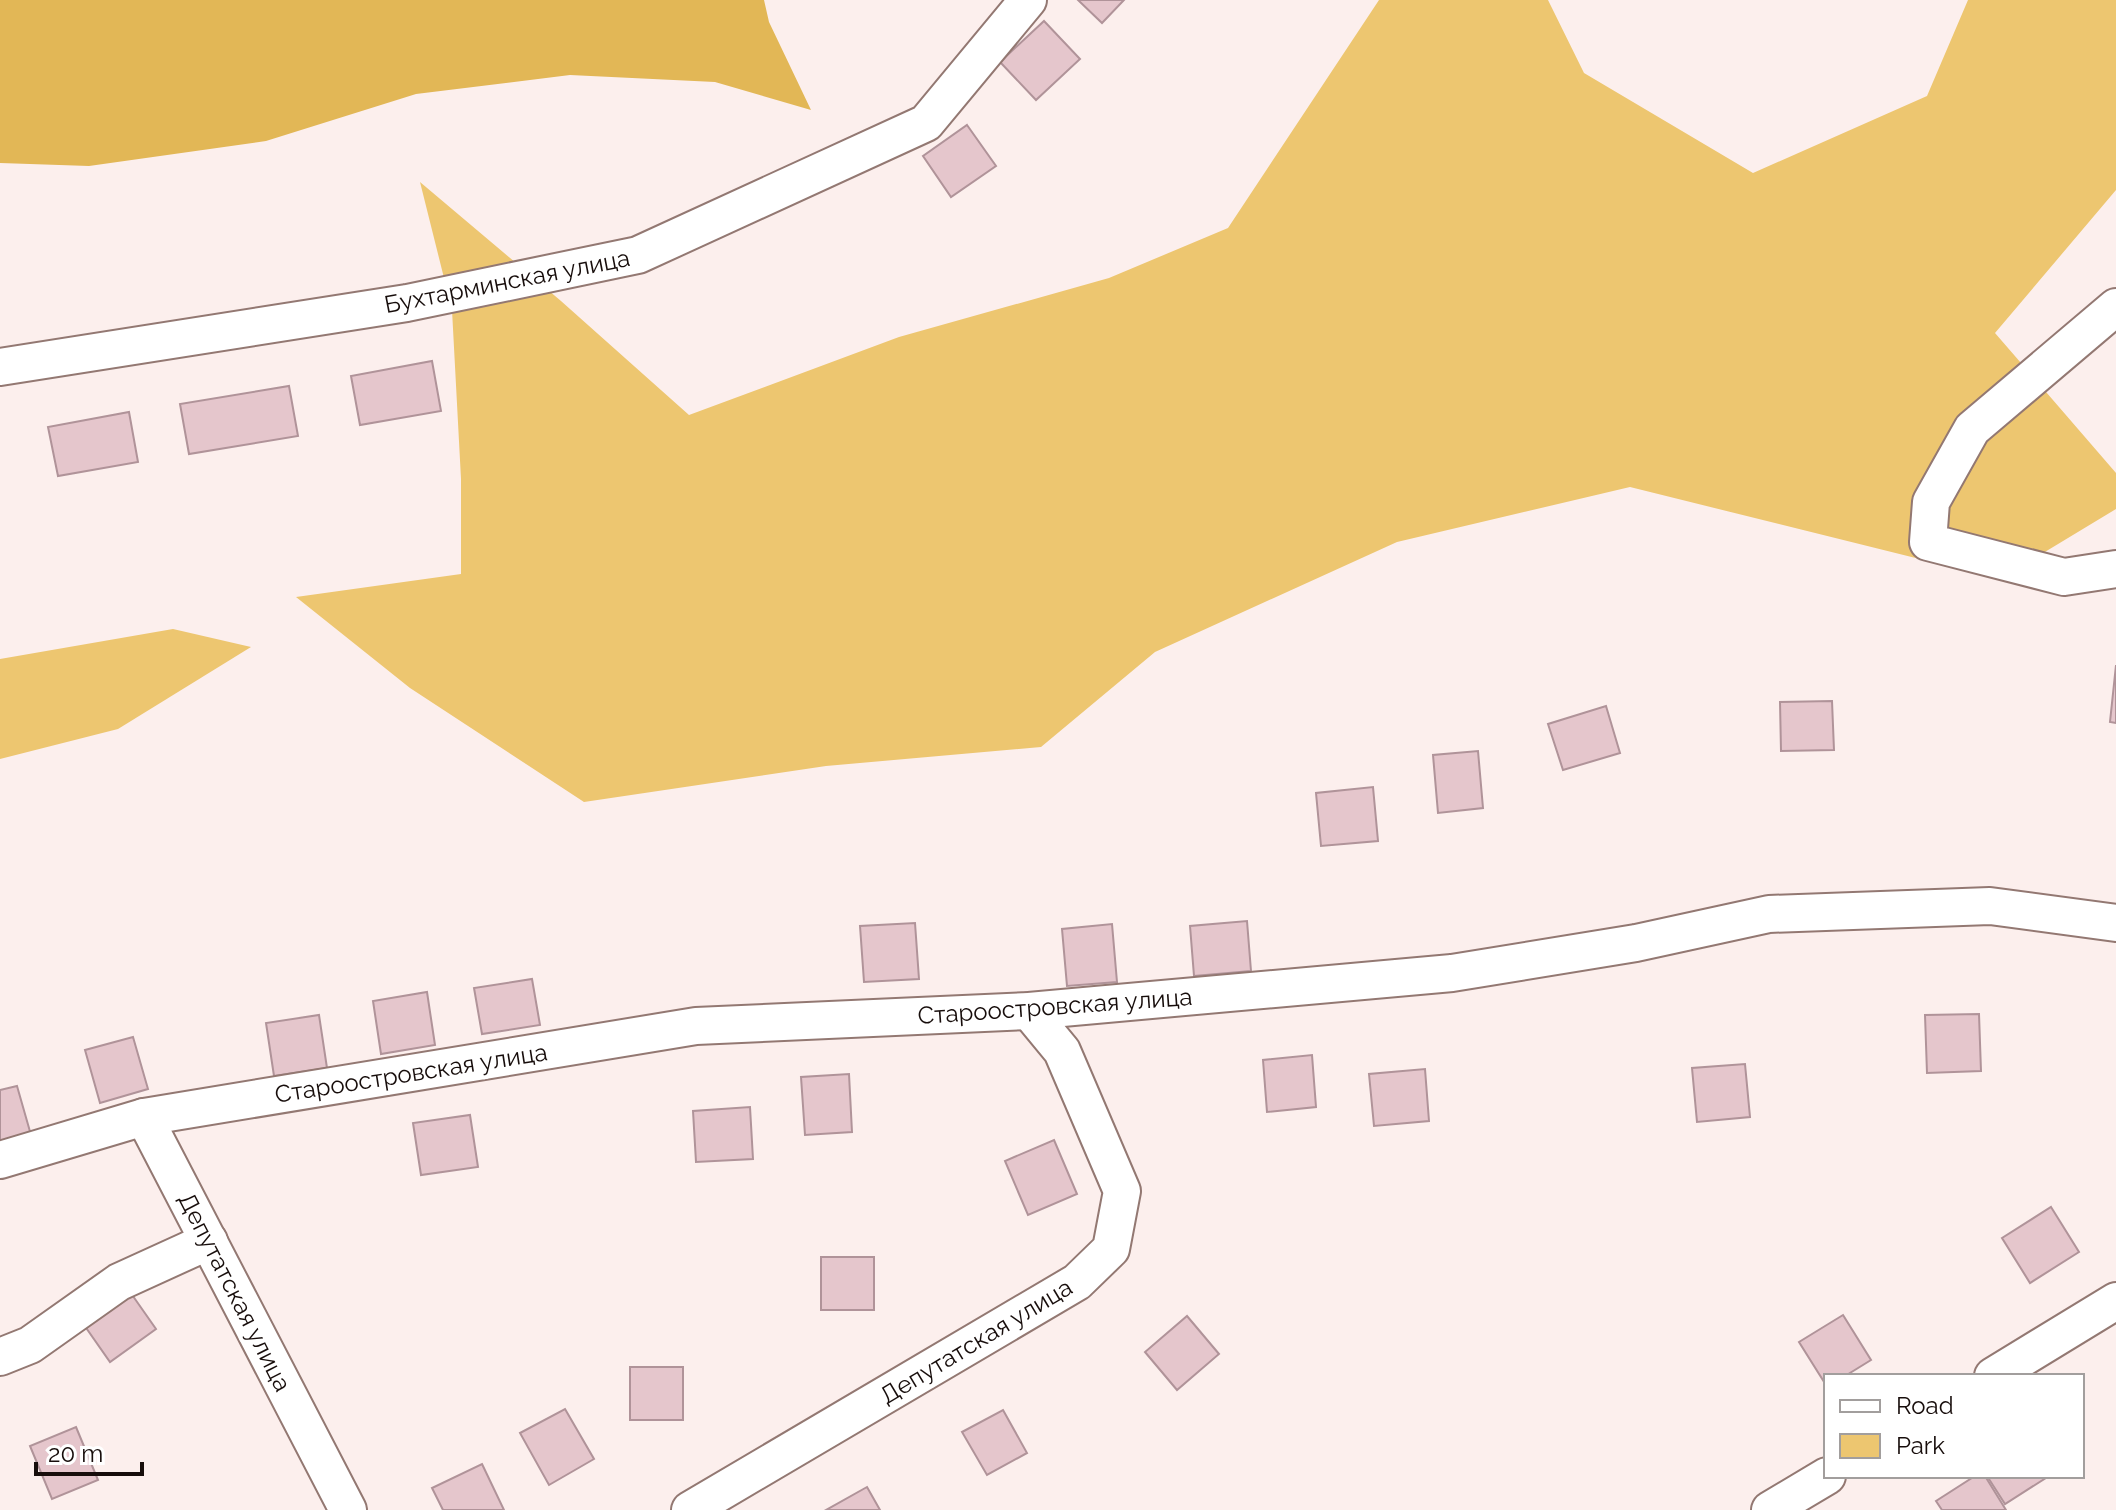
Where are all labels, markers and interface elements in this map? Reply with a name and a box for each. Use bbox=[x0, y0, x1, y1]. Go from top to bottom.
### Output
street label: Бухтарминская улица bbox=[382, 243, 632, 319]
street label: Староостровская улица bbox=[917, 982, 1193, 1030]
street label: Староостровская улица bbox=[273, 1037, 549, 1109]
street label: Депутатская улица bbox=[172, 1188, 298, 1396]
street label: Депутатская улица bbox=[875, 1272, 1077, 1410]
legend bbox=[1824, 1374, 2084, 1478]
text: Road bbox=[1896, 1391, 1954, 1420]
scale bar bbox=[36, 1426, 142, 1476]
text: Park bbox=[1896, 1431, 1945, 1460]
text: 20 m bbox=[48, 1439, 103, 1468]

